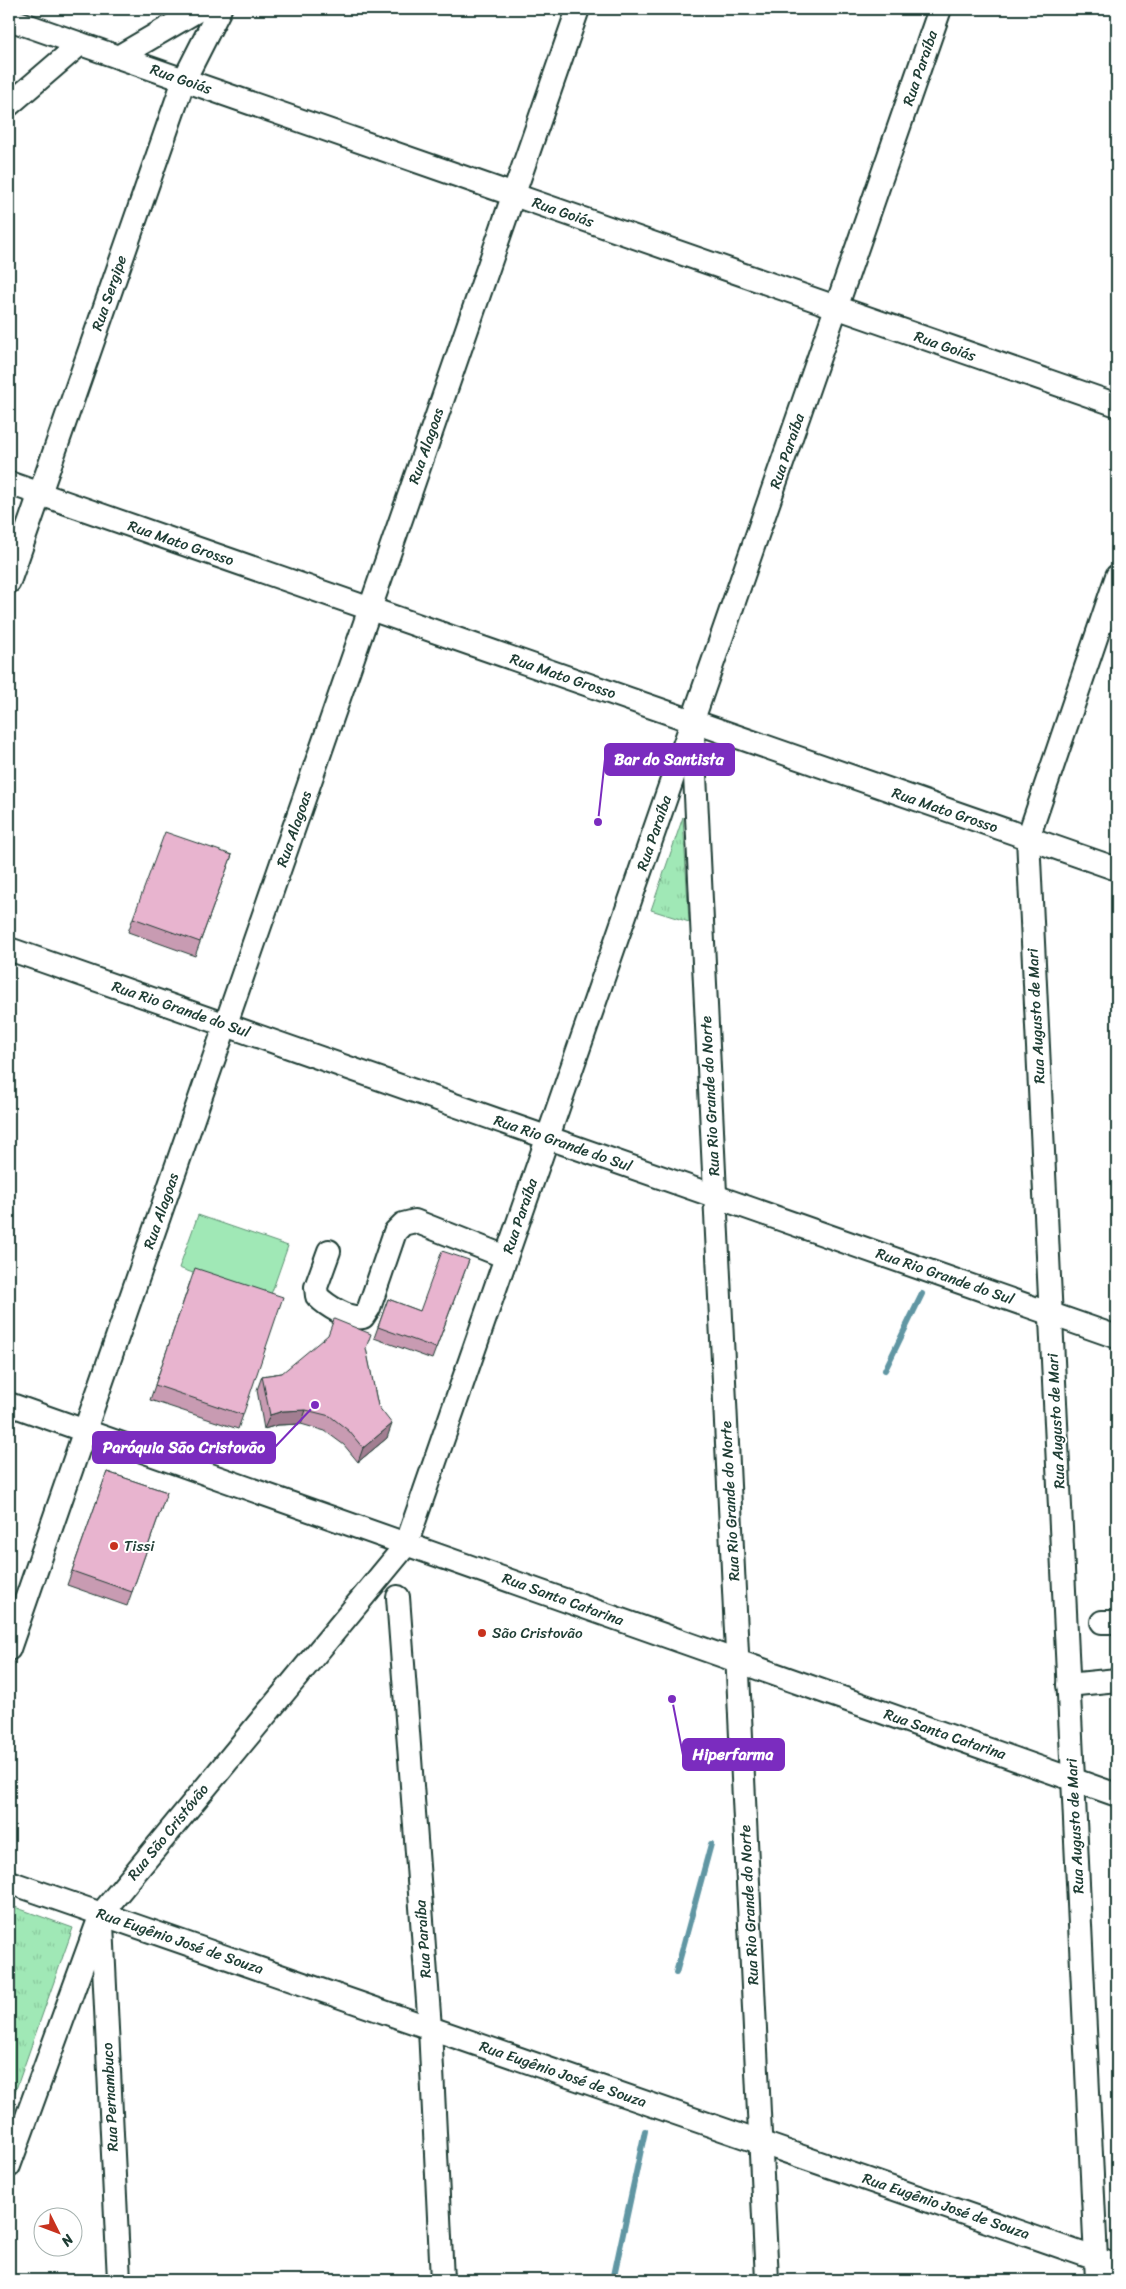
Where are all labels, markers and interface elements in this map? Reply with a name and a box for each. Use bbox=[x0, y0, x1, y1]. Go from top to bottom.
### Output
street label: Rua Paraíba bbox=[895, 26, 945, 109]
street label: Rua Goiás bbox=[147, 56, 216, 102]
street label: Rua Goiás bbox=[529, 189, 598, 235]
street label: Rua Sergipe bbox=[84, 251, 134, 334]
street label: Rua Goiás bbox=[911, 323, 980, 369]
street label: Rua Alagoas bbox=[401, 404, 451, 488]
street label: Rua Paraíba bbox=[762, 409, 812, 492]
street label: Rua Mato Grosso bbox=[124, 513, 238, 573]
street label: Rua Mato Grosso bbox=[506, 646, 620, 706]
callout: Bar do Santista bbox=[605, 744, 734, 775]
text: Bar do Santista bbox=[614, 745, 725, 774]
street label: Rua Mato Grosso bbox=[888, 780, 1002, 840]
street label: Rua Alagoas bbox=[269, 787, 319, 871]
street label: Rua Paraíba bbox=[629, 791, 679, 874]
street label: Rua Augusto de Mari bbox=[1019, 947, 1053, 1084]
street label: Rua Rio Grande do Sul bbox=[108, 973, 254, 1045]
street label: Rua Rio Grande do Norte bbox=[693, 1015, 727, 1177]
street label: Rua Rio Grande do Sul bbox=[490, 1107, 636, 1179]
street label: Rua Alagoas bbox=[136, 1169, 186, 1253]
street label: Rua Paraíba bbox=[495, 1174, 545, 1257]
street label: Rua Rio Grande do Sul bbox=[872, 1240, 1018, 1312]
street label: Rua Augusto de Mari bbox=[1039, 1352, 1073, 1489]
street label: Rua Rio Grande do Norte bbox=[713, 1420, 747, 1582]
callout: Paróquia São Cristovão bbox=[93, 1432, 275, 1463]
text: Paróquia São Cristovão bbox=[103, 1433, 266, 1462]
place label: Tissi bbox=[124, 1533, 155, 1559]
marker: Tissi bbox=[108, 1540, 120, 1552]
street label: Rua Santa Catarina bbox=[499, 1565, 628, 1633]
place label: São Cristovão bbox=[492, 1620, 583, 1646]
marker: São Cristovão bbox=[476, 1627, 488, 1639]
street label: Rua Santa Catarina bbox=[880, 1701, 1010, 1767]
callout: Hiperfarma bbox=[683, 1739, 784, 1770]
text: Hiperfarma bbox=[692, 1740, 773, 1769]
street label: Rua Augusto de Mari bbox=[1058, 1757, 1092, 1894]
street label: Rua São Cristóvão bbox=[121, 1777, 216, 1886]
street label: Rua Rio Grande do Norte bbox=[732, 1824, 766, 1986]
street label: Rua Paraíba bbox=[407, 1899, 439, 1979]
street label: Rua Eugênio José de Souza bbox=[93, 1900, 268, 1982]
street label: Rua Eugênio José de Souza bbox=[476, 2033, 651, 2115]
street label: Rua Pernambuco bbox=[94, 2041, 126, 2152]
street label: Rua Eugênio José de Souza bbox=[859, 2165, 1034, 2247]
north arrow bbox=[32, 2206, 82, 2256]
text: N bbox=[55, 2228, 80, 2253]

